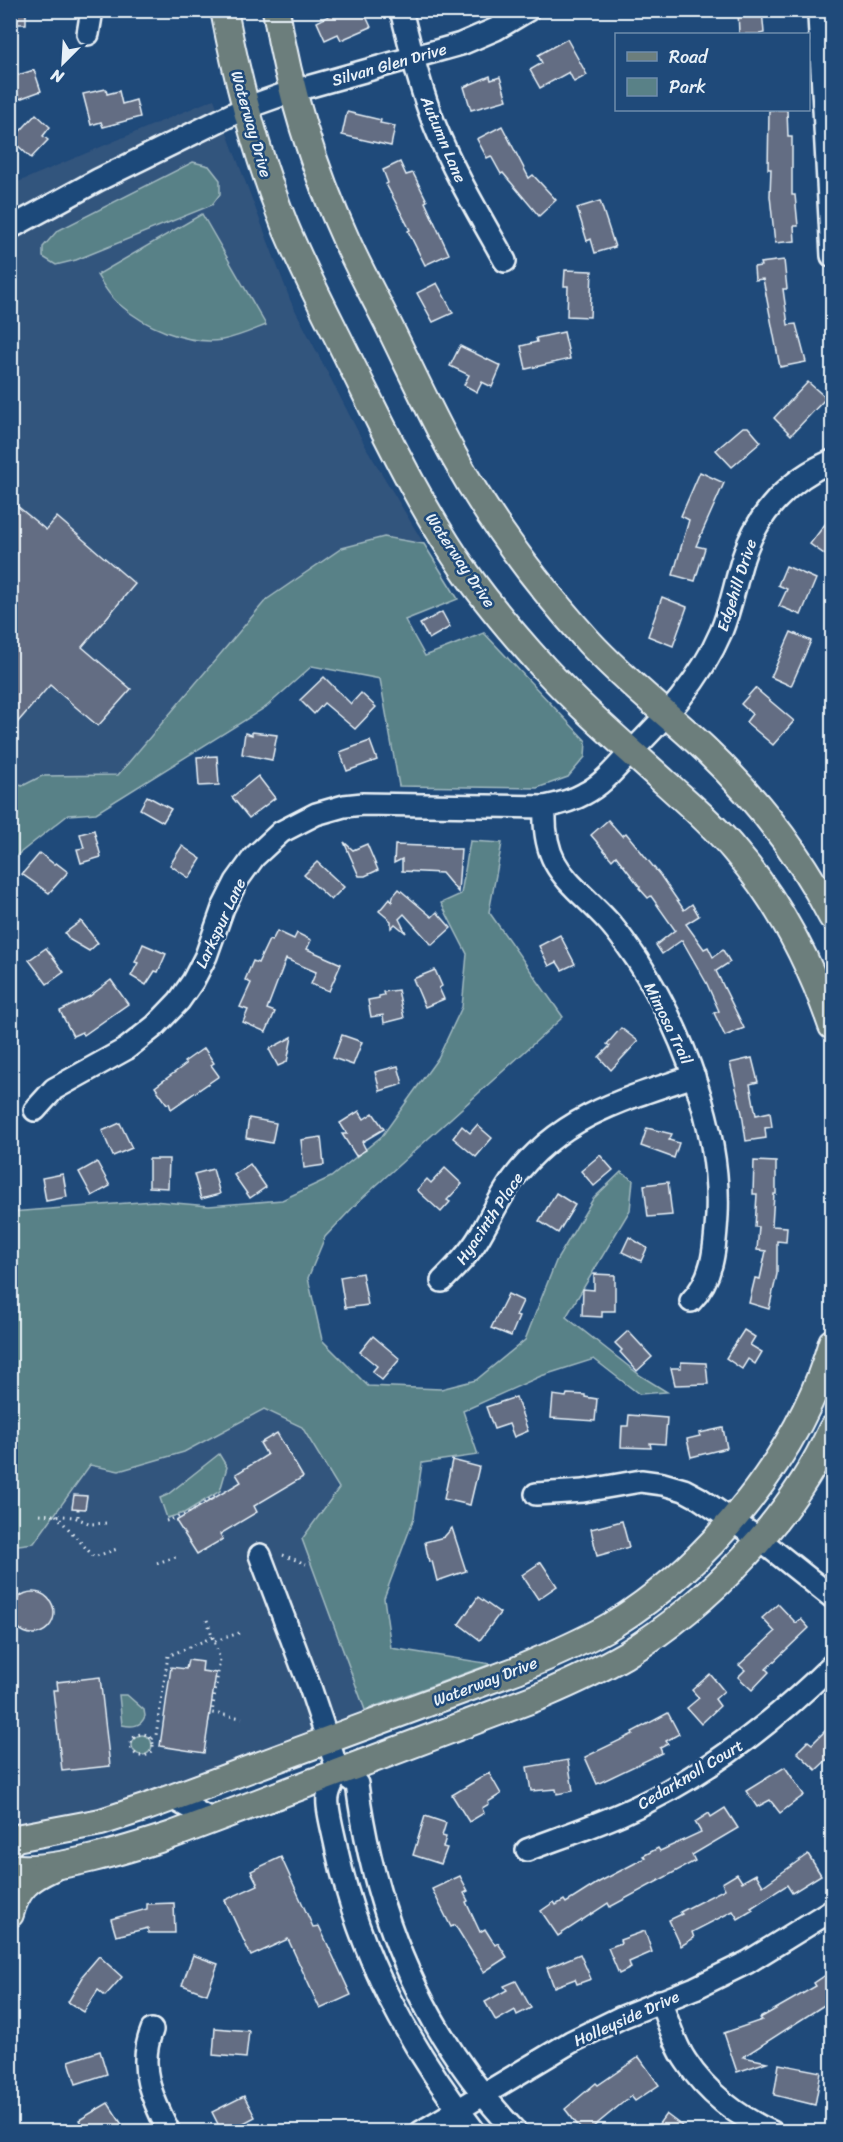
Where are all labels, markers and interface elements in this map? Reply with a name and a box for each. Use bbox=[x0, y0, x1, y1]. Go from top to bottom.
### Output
north arrow bbox=[33, 33, 93, 93]
legend bbox=[615, 33, 810, 111]
street label: Silvan Glen Drive bbox=[328, 34, 450, 95]
text: Road bbox=[669, 41, 709, 73]
text: N bbox=[45, 60, 69, 92]
street label: Waterway Drive bbox=[222, 67, 281, 181]
text: Park bbox=[669, 71, 706, 103]
street label: Autumn Lane bbox=[412, 90, 475, 187]
street label: Waterway Drive bbox=[418, 507, 503, 614]
street label: Edgehill Drive bbox=[708, 535, 765, 635]
street label: Larkspur Lane bbox=[187, 873, 254, 973]
street label: Mimosa Trail bbox=[636, 977, 701, 1070]
street label: Hyacinth Place bbox=[448, 1166, 531, 1271]
street label: Waterway Drive bbox=[429, 1648, 542, 1715]
street label: Cedarknoll Court bbox=[631, 1731, 749, 1818]
street label: Holleyside Drive bbox=[569, 1982, 684, 2055]

